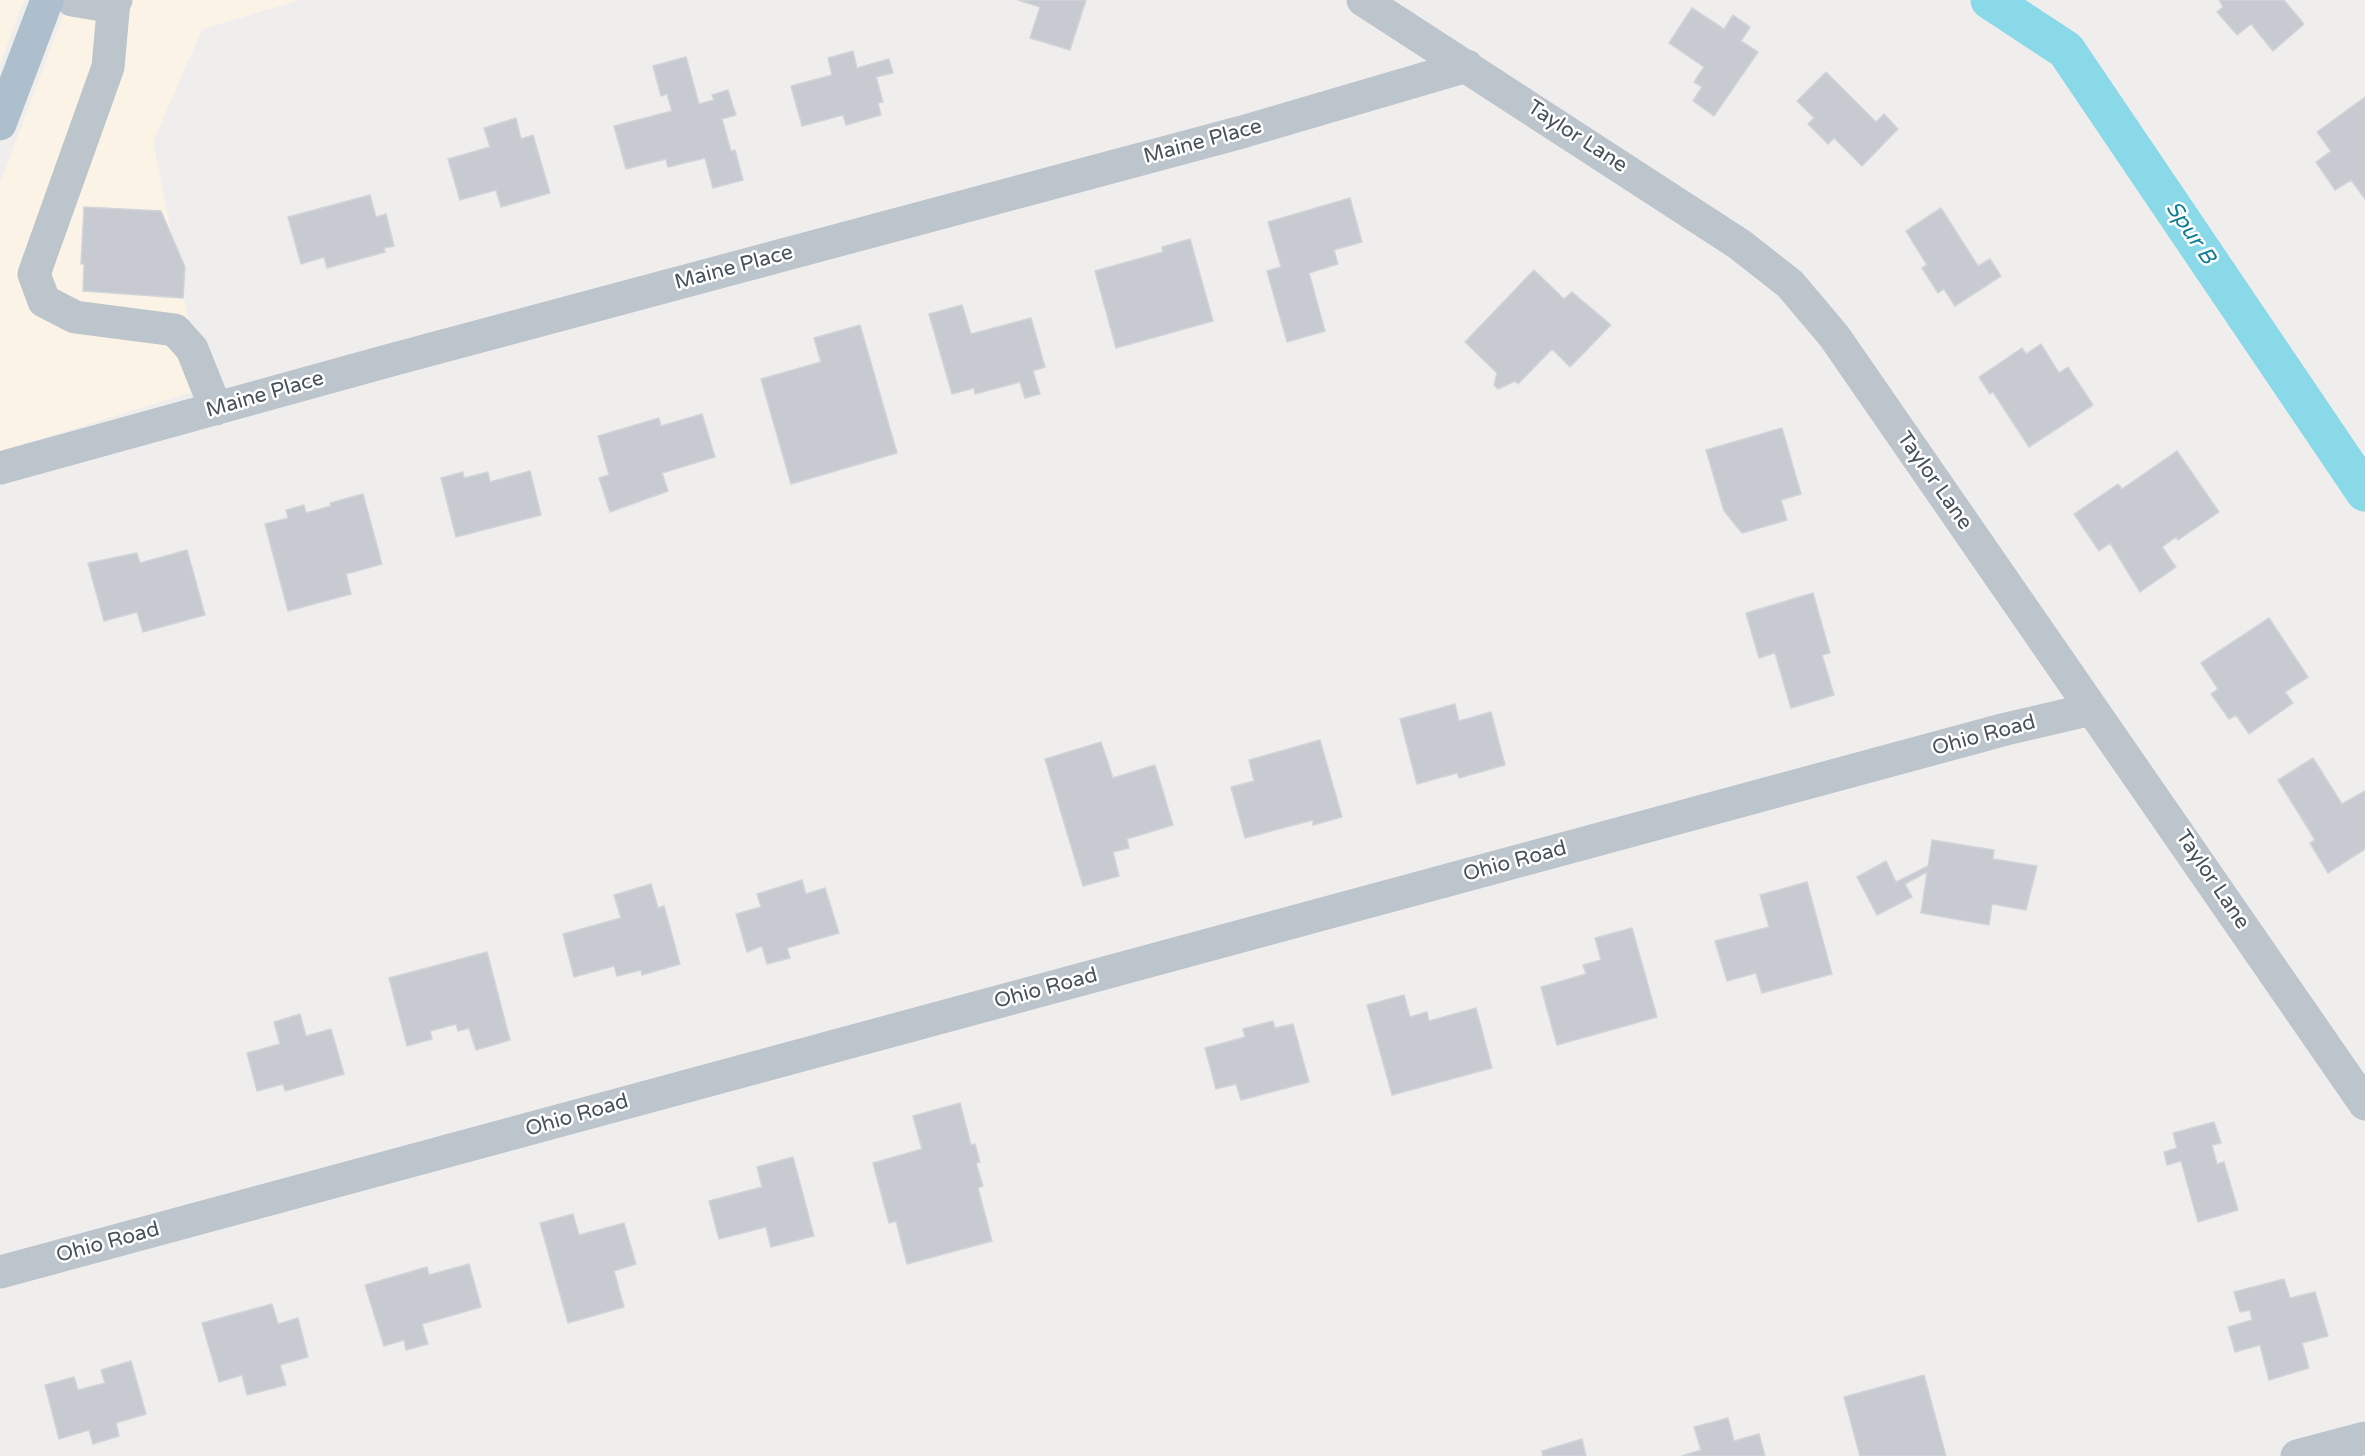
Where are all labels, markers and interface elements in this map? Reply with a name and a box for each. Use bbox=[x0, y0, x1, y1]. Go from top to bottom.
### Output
street label: Taylor Lane bbox=[1522, 95, 1632, 179]
street label: Maine Place bbox=[1141, 114, 1265, 170]
water label: Spur B bbox=[2159, 197, 2221, 269]
street label: Maine Place bbox=[672, 240, 796, 296]
street label: Maine Place bbox=[203, 366, 327, 424]
street label: Taylor Lane bbox=[1891, 427, 1977, 535]
street label: Ohio Road bbox=[1930, 710, 2038, 762]
street label: Taylor Lane bbox=[2170, 826, 2254, 934]
street label: Ohio Road bbox=[1461, 836, 1569, 888]
street label: Ohio Road bbox=[992, 963, 1100, 1015]
street label: Ohio Road bbox=[523, 1089, 631, 1143]
street label: Ohio Road bbox=[54, 1217, 162, 1269]

